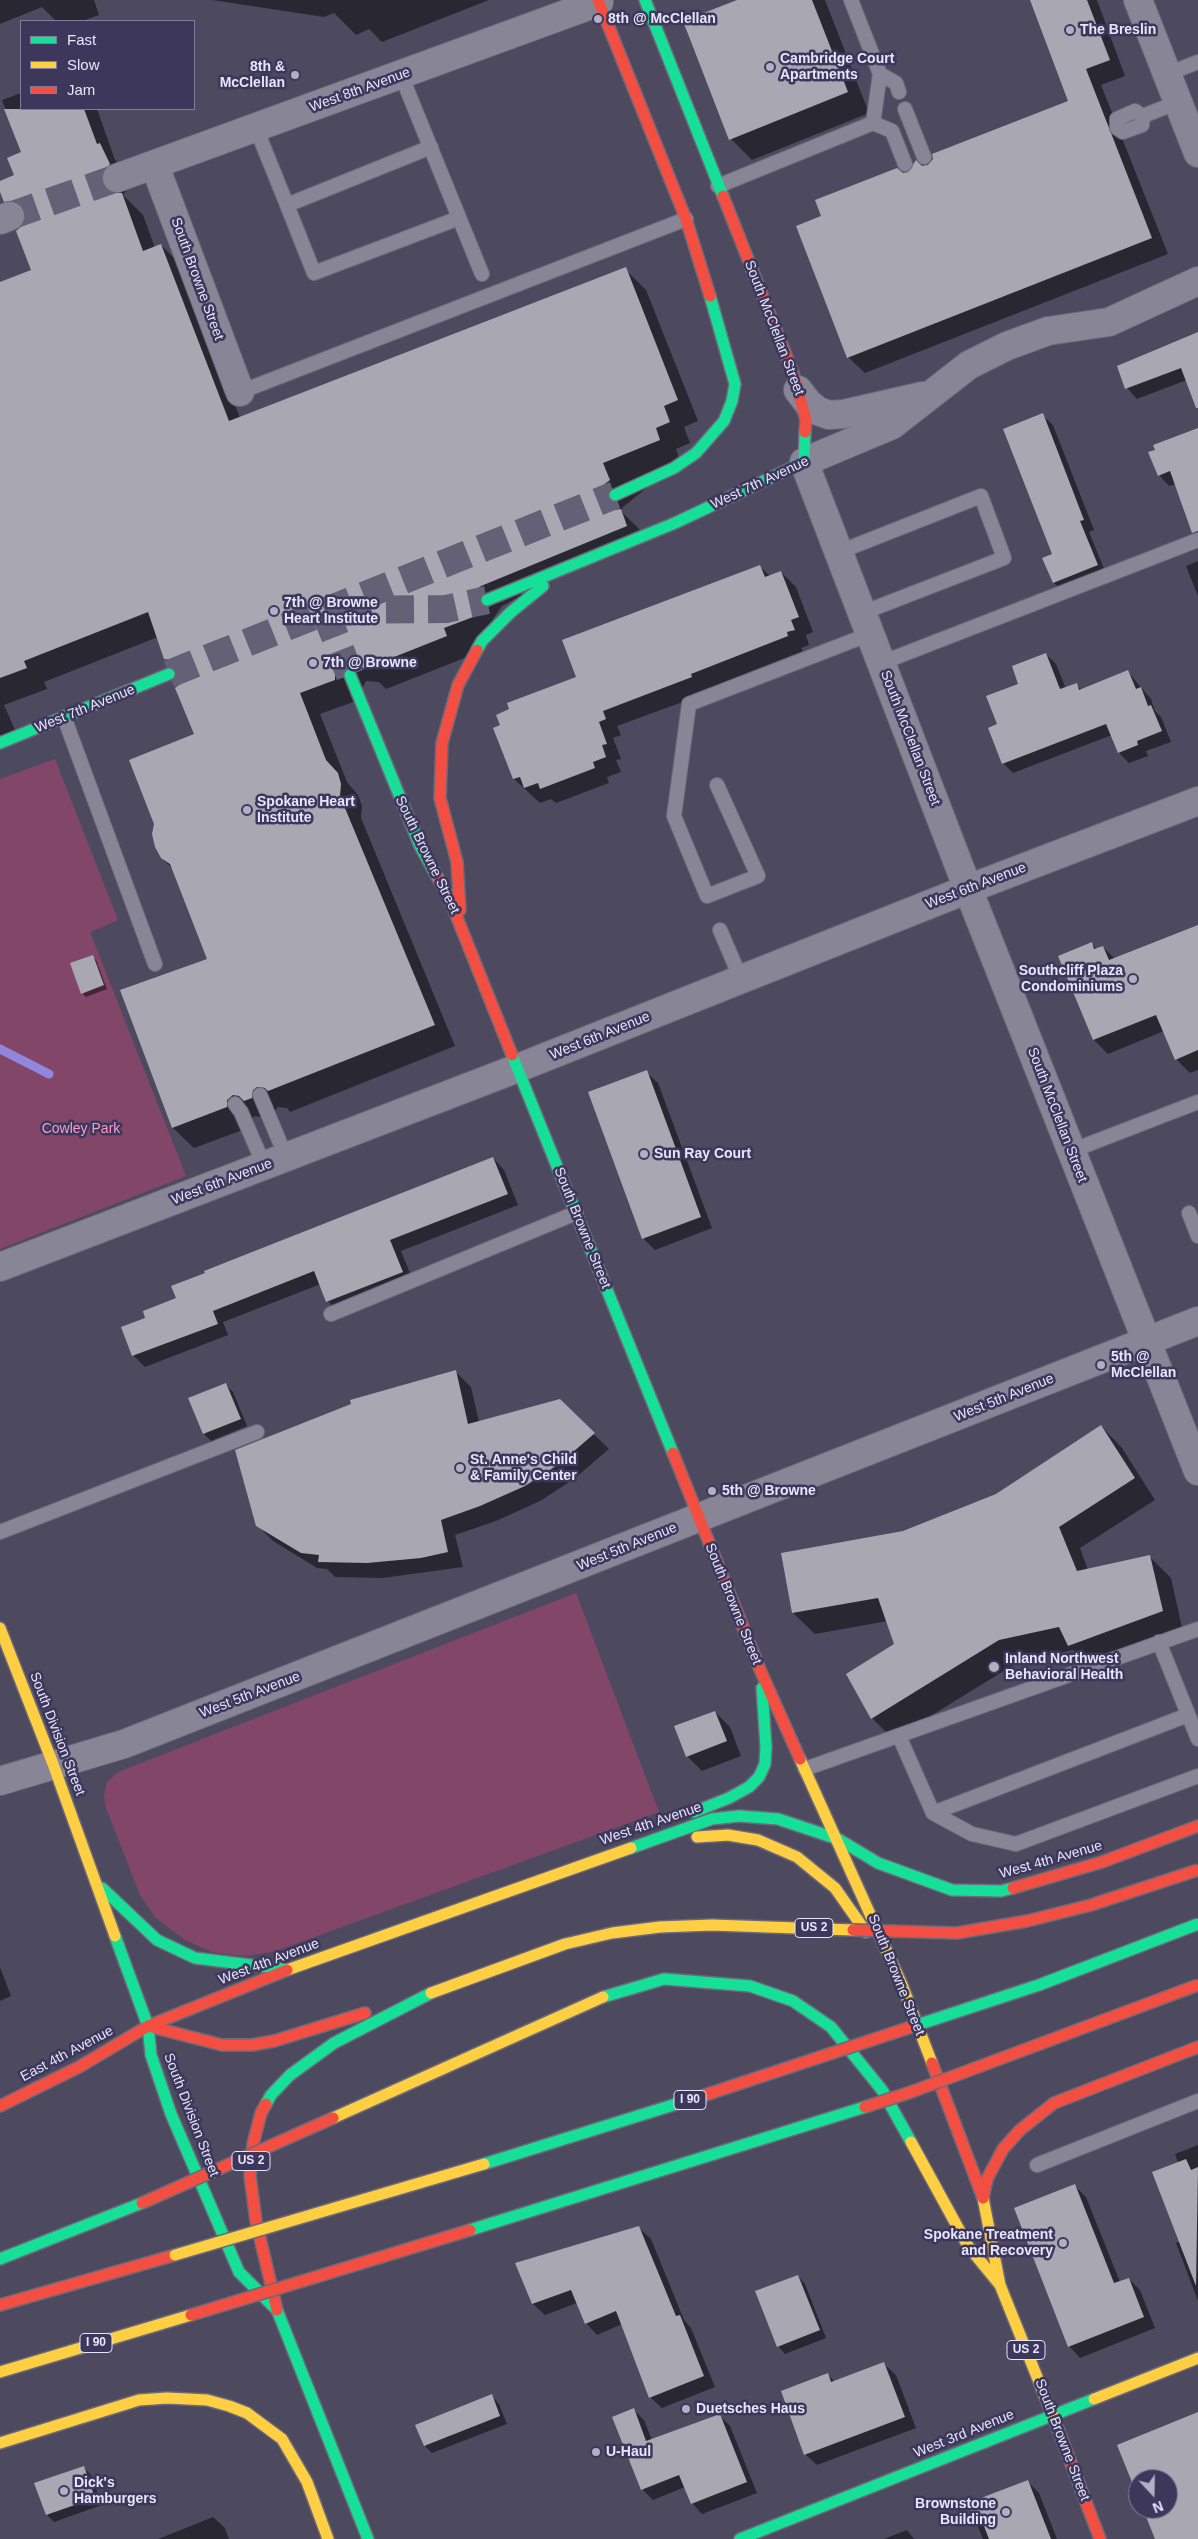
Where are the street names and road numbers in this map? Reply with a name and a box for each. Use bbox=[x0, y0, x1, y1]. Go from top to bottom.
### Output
street label: West 8th Avenue bbox=[307, 64, 413, 116]
street label: South Browne Street bbox=[167, 215, 227, 343]
street label: South McClellan Street bbox=[741, 258, 807, 398]
street label: West 7th Avenue bbox=[708, 453, 812, 513]
street label: South McClellan Street bbox=[877, 668, 943, 808]
street label: West 7th Avenue bbox=[33, 681, 137, 737]
street label: South Browne Street bbox=[391, 793, 463, 917]
street label: West 6th Avenue bbox=[923, 859, 1029, 913]
street label: West 6th Avenue bbox=[548, 1008, 652, 1064]
street label: South McClellan Street bbox=[1024, 1045, 1090, 1185]
street label: West 6th Avenue bbox=[169, 1155, 275, 1209]
street label: South Browne Street bbox=[550, 1165, 614, 1291]
street label: West 5th Avenue bbox=[952, 1370, 1056, 1426]
street label: West 5th Avenue bbox=[575, 1519, 679, 1575]
street label: South Browne Street bbox=[701, 1541, 765, 1667]
street label: West 5th Avenue bbox=[197, 1668, 303, 1722]
street label: South Division Street bbox=[26, 1670, 88, 1798]
street label: West 4th Avenue bbox=[598, 1799, 704, 1849]
street label: West 4th Avenue bbox=[998, 1837, 1104, 1883]
street label: South Browne Street bbox=[864, 1912, 928, 2038]
road number: US 2 bbox=[795, 1919, 833, 1938]
street label: West 4th Avenue bbox=[216, 1935, 322, 1989]
street label: East 4th Avenue bbox=[18, 2023, 116, 2085]
street label: South Division Street bbox=[160, 2051, 222, 2179]
road number: I 90 bbox=[674, 2090, 706, 2110]
road number: US 2 bbox=[232, 2152, 270, 2170]
road number: I 90 bbox=[80, 2334, 112, 2352]
road number: US 2 bbox=[1007, 2340, 1045, 2360]
street label: South Browne Street bbox=[1031, 2377, 1093, 2503]
street label: West 3rd Avenue bbox=[911, 2406, 1017, 2462]

